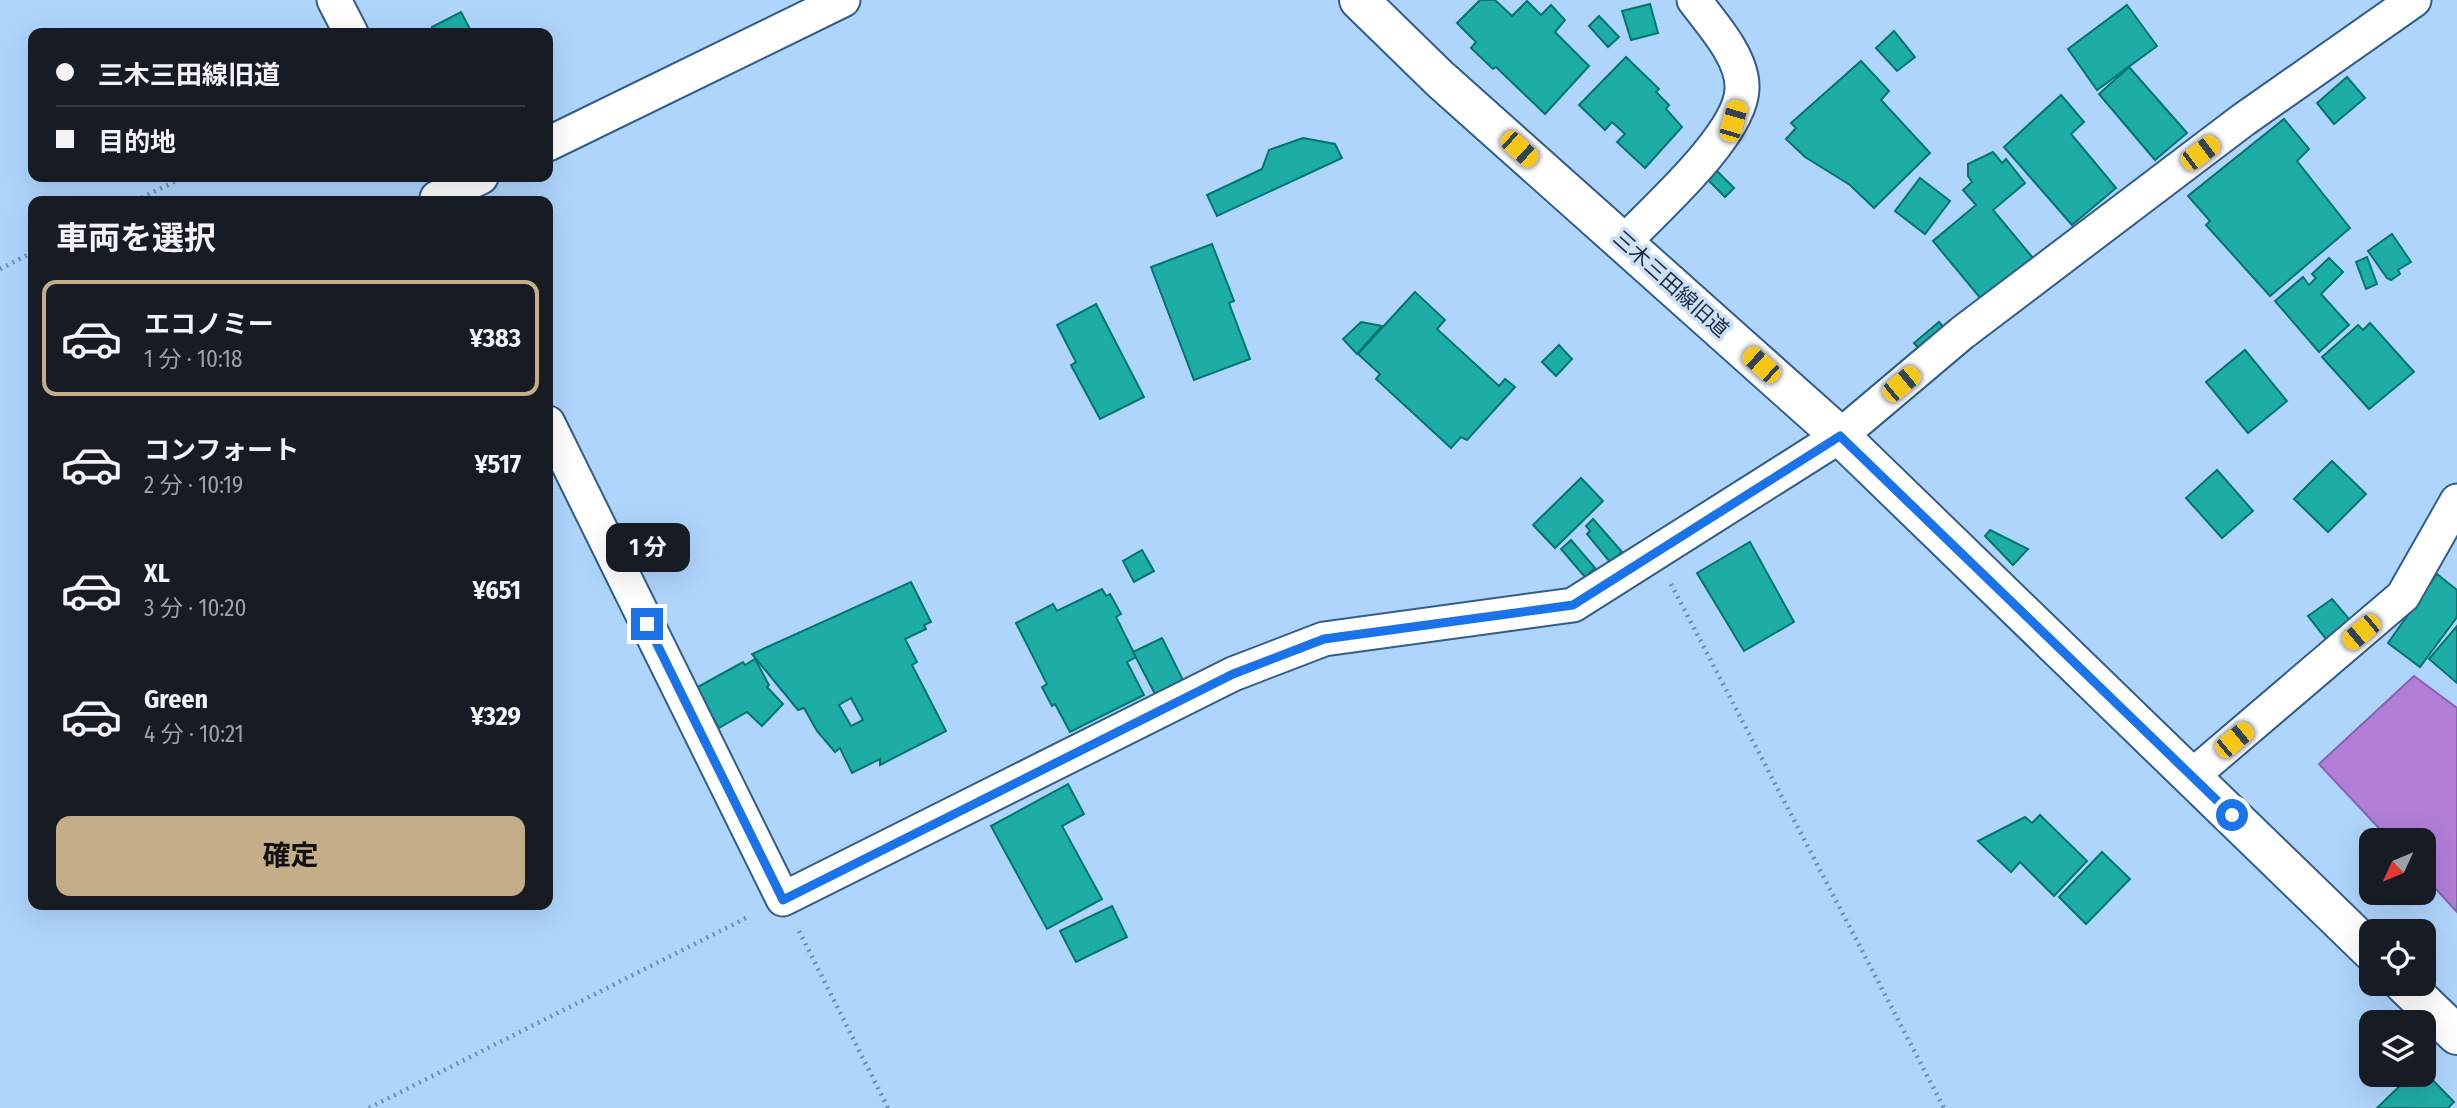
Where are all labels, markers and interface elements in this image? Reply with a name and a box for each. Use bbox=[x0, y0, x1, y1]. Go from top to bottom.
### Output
text: 三木三田線旧道 bbox=[98, 60, 280, 91]
car bbox=[1718, 98, 1749, 144]
text: 目的地 bbox=[98, 127, 176, 158]
car bbox=[1497, 127, 1542, 171]
car bbox=[2177, 132, 2224, 174]
text: 車両を選択 bbox=[56, 219, 216, 257]
street label: 三木三田線旧道 bbox=[1608, 225, 1734, 343]
icon: car bbox=[60, 307, 123, 370]
text: エコノミー bbox=[144, 309, 274, 340]
text: ¥383 bbox=[469, 323, 521, 354]
car bbox=[1739, 343, 1784, 387]
text: 1 分 · 10:18 bbox=[144, 345, 242, 373]
car bbox=[1879, 362, 1924, 406]
icon: car bbox=[60, 433, 123, 496]
text: コンフォート bbox=[144, 435, 299, 466]
text: ¥517 bbox=[474, 449, 521, 480]
text: 2 分 · 10:19 bbox=[144, 471, 243, 499]
callout: 1 分 bbox=[605, 522, 689, 572]
text: 1 分 bbox=[629, 533, 667, 561]
text: XL bbox=[144, 558, 170, 589]
icon: car bbox=[60, 559, 123, 622]
text: ¥651 bbox=[473, 575, 521, 606]
text: 3 分 · 10:20 bbox=[144, 594, 246, 622]
route end bbox=[631, 608, 663, 640]
car bbox=[2339, 610, 2384, 654]
text: Green bbox=[144, 684, 208, 715]
icon: car bbox=[60, 685, 123, 748]
text: ¥329 bbox=[470, 701, 521, 732]
car bbox=[2212, 718, 2257, 762]
text: 4 分 · 10:21 bbox=[144, 720, 244, 748]
route start bbox=[2216, 799, 2248, 831]
button: 確定 bbox=[56, 816, 525, 896]
north arrow bbox=[2359, 828, 2436, 905]
map controls bbox=[2359, 828, 2436, 1087]
button: locate bbox=[2359, 919, 2436, 996]
button: layers bbox=[2359, 1010, 2436, 1087]

